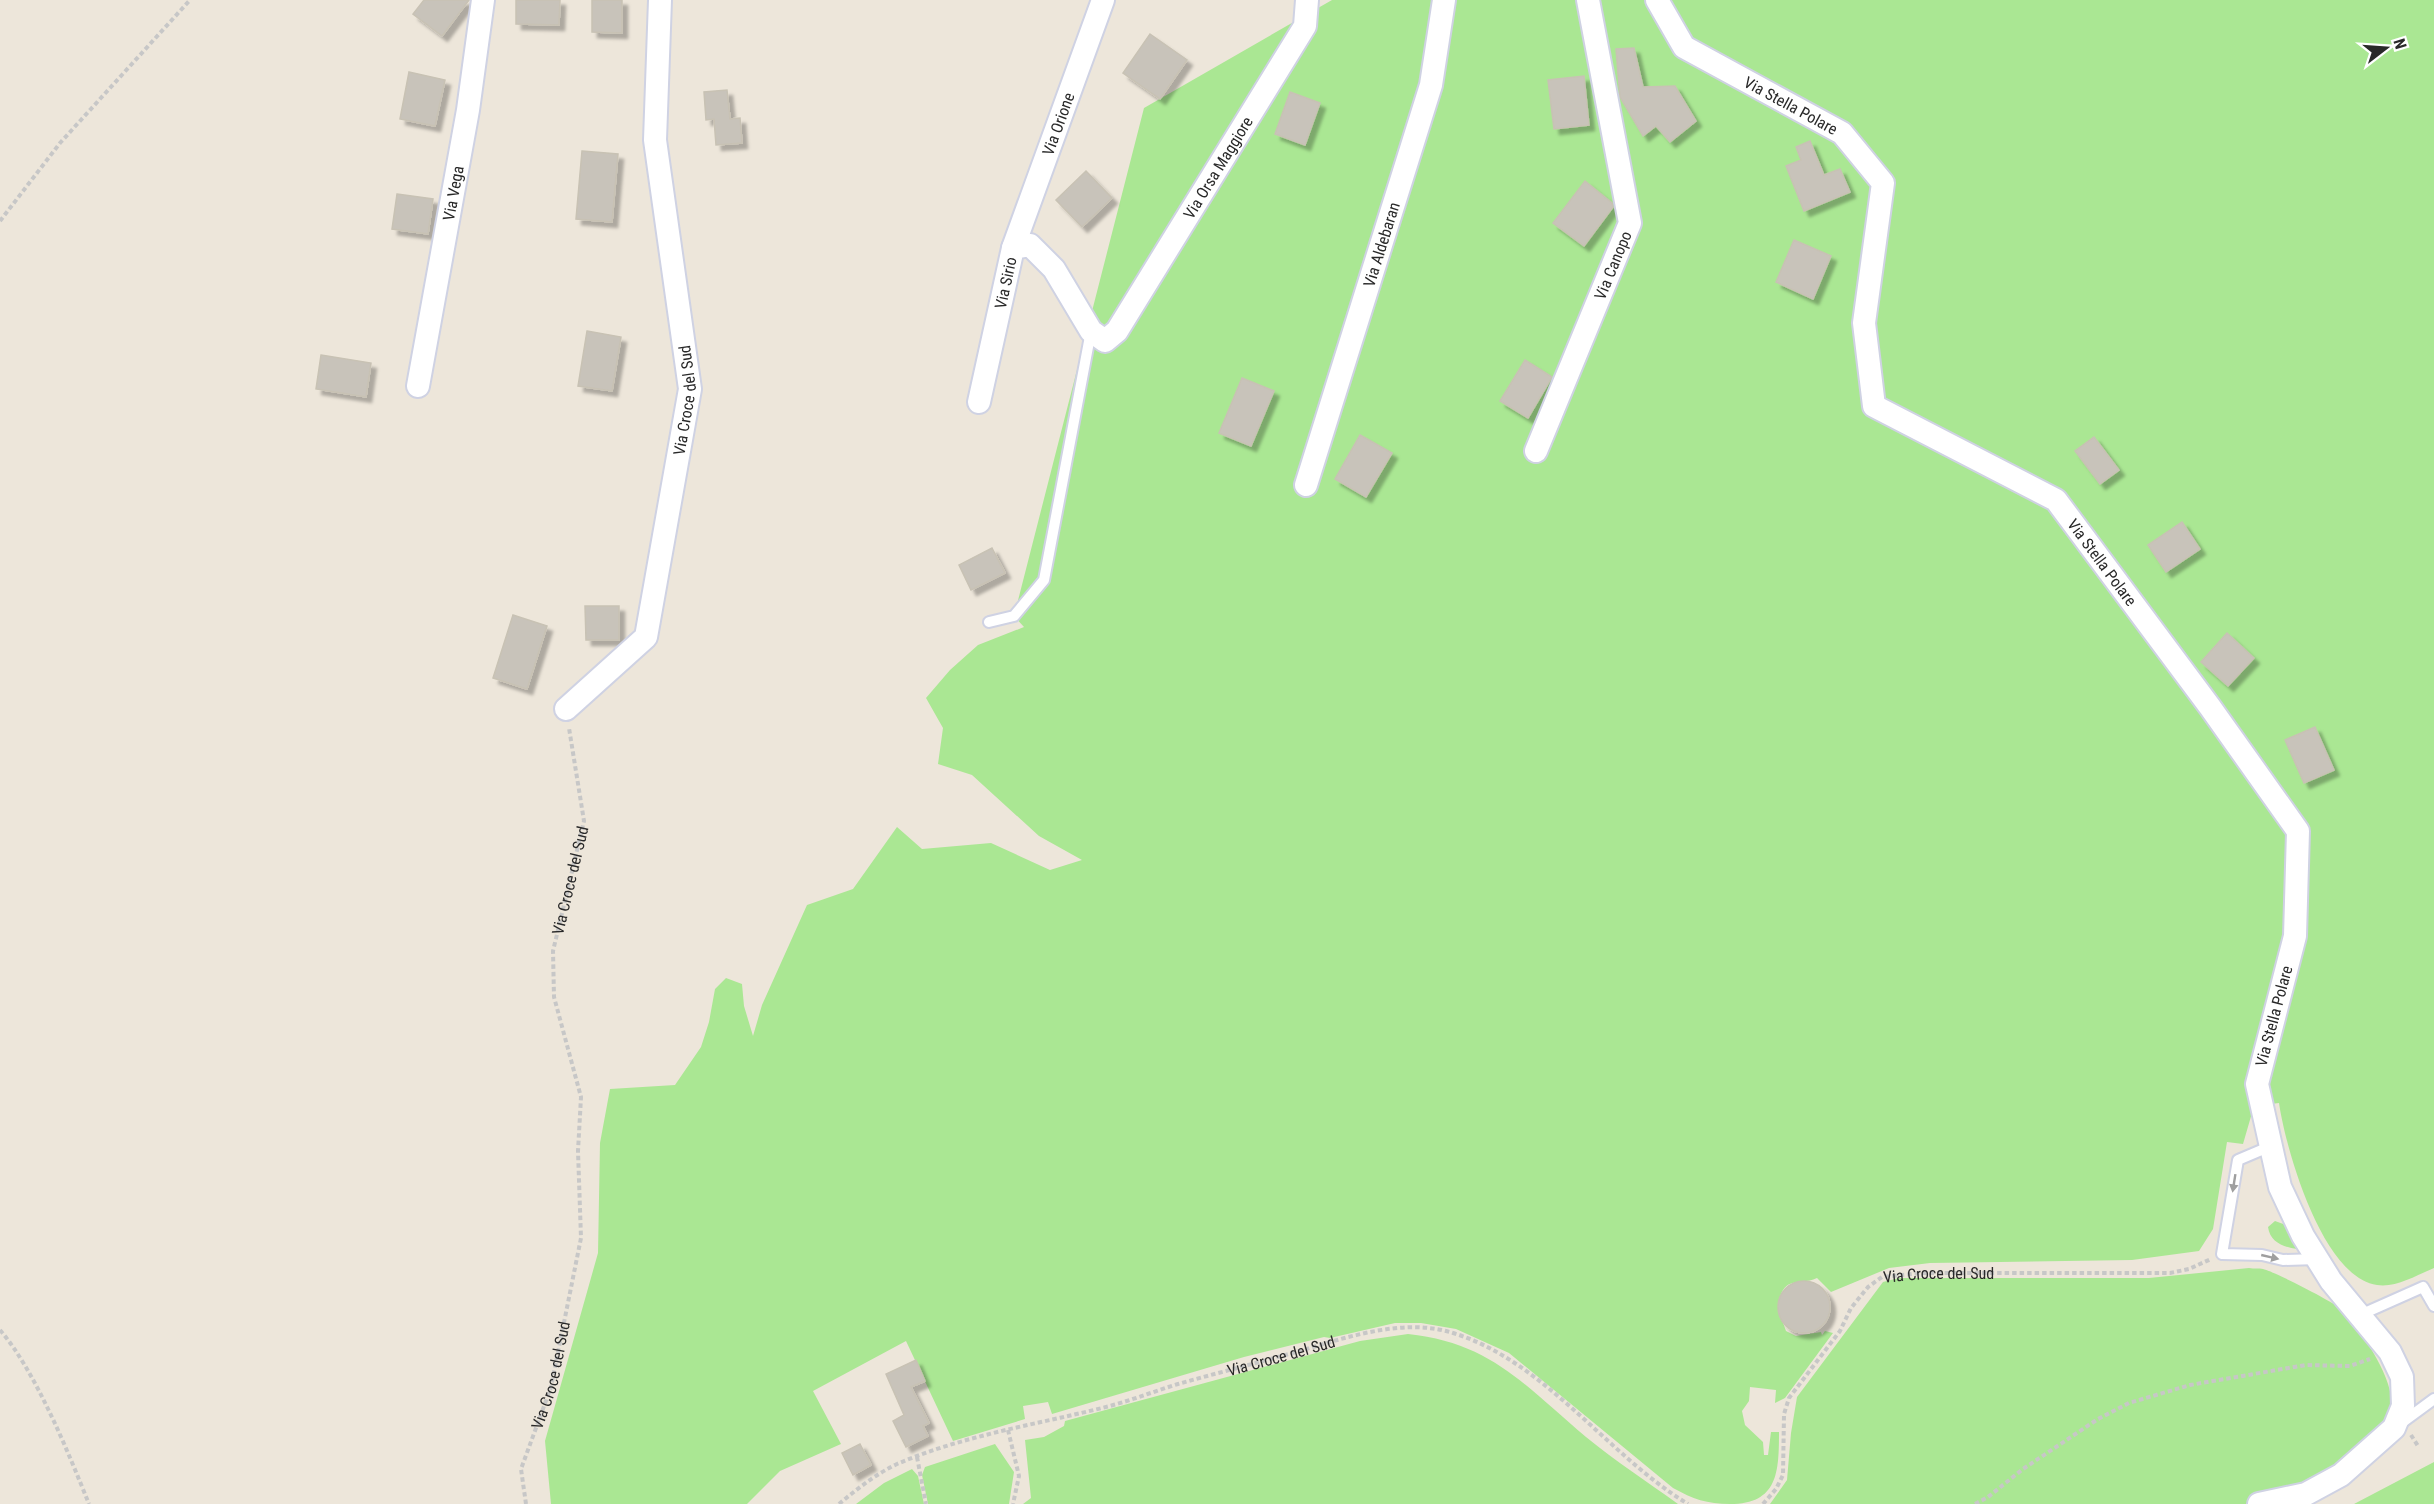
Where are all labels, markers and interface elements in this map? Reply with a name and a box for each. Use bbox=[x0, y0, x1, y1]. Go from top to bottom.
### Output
north arrow bbox=[2356, 18, 2416, 78]
text: N bbox=[2389, 36, 2410, 51]
street label: Via Stella Polare bbox=[1741, 72, 1841, 138]
street label: Via Orione bbox=[1038, 90, 1078, 158]
street label: Via Orsa Maggiore bbox=[1179, 113, 1256, 222]
street label: Via Vega bbox=[439, 164, 467, 222]
street label: Via Aldebaran bbox=[1359, 200, 1403, 289]
street label: Via Canopo bbox=[1590, 228, 1635, 302]
street label: Via Sirio bbox=[990, 255, 1020, 311]
street label: Via Croce del Sud bbox=[669, 344, 700, 457]
street label: Via Stella Polare bbox=[2064, 515, 2141, 609]
street label: Via Croce del Sud bbox=[548, 824, 592, 937]
street label: Via Stella Polare bbox=[2251, 964, 2297, 1068]
one-way arrow bbox=[2229, 1173, 2238, 1192]
one-way arrow bbox=[2261, 1253, 2280, 1262]
street label: Via Croce del Sud bbox=[1882, 1264, 1994, 1286]
street label: Via Croce del Sud bbox=[527, 1320, 574, 1432]
street label: Via Croce del Sud bbox=[1225, 1332, 1337, 1380]

